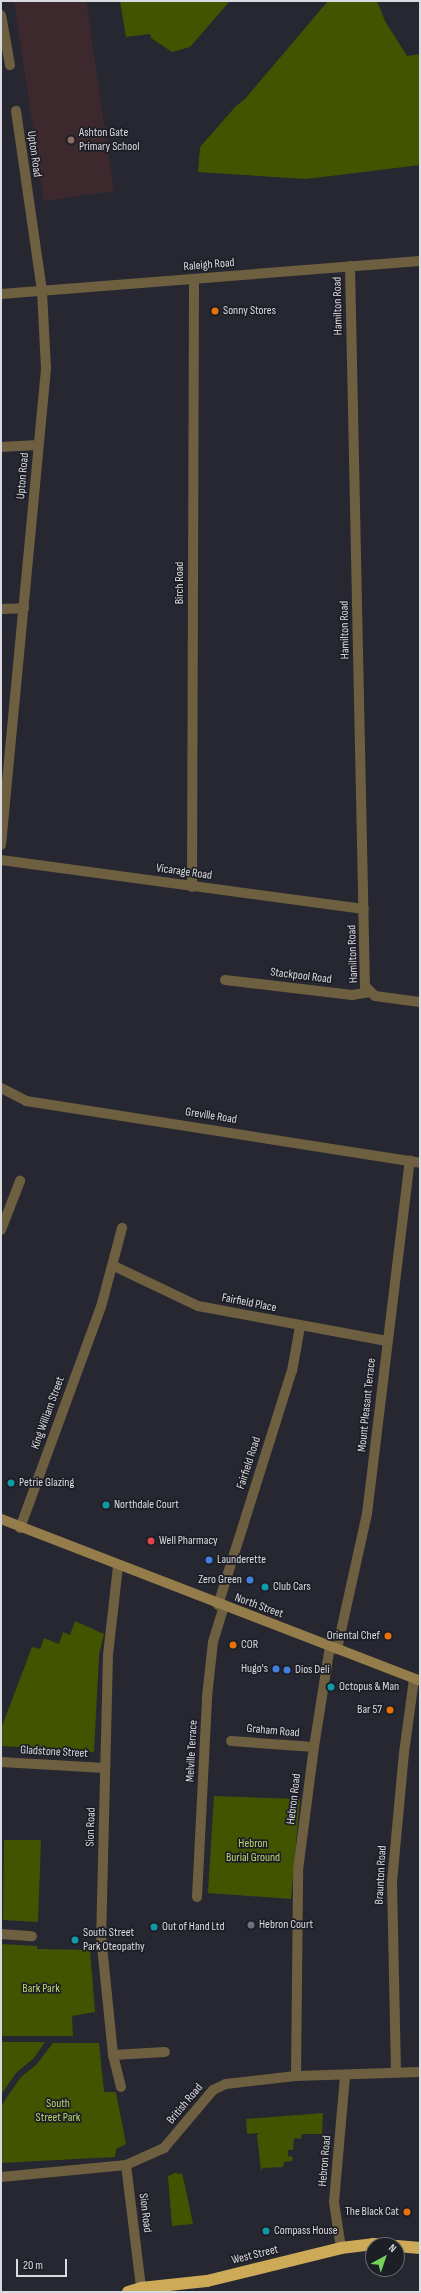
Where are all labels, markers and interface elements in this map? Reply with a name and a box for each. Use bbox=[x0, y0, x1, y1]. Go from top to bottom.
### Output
place label: Ashton Gate Primary School bbox=[79, 126, 139, 154]
street label: Upton Road bbox=[24, 130, 44, 178]
marker: Ashton Gate Primary School bbox=[66, 135, 76, 145]
street label: Raleigh Road bbox=[183, 256, 235, 274]
street label: Hamilton Road bbox=[330, 277, 346, 335]
place label: Sonny Stores bbox=[223, 304, 276, 318]
marker: Sonny Stores bbox=[210, 306, 220, 316]
street label: Upton Road bbox=[14, 452, 32, 500]
street label: Birch Road bbox=[173, 562, 187, 604]
street label: Hamilton Road bbox=[337, 601, 353, 659]
street label: Vicarage Road bbox=[155, 861, 213, 883]
street label: Hamilton Road bbox=[345, 925, 361, 983]
street label: Stackpool Road bbox=[269, 965, 333, 987]
street label: Greville Road bbox=[184, 1105, 238, 1127]
street label: Fairfield Place bbox=[220, 1291, 278, 1315]
street label: Mount Pleasant Terrace bbox=[355, 1357, 379, 1453]
street label: King William Street bbox=[28, 1375, 68, 1451]
street label: Fairfield Road bbox=[234, 1435, 264, 1491]
place label: Petrie Glazing bbox=[19, 1476, 74, 1490]
marker: Petrie Glazing bbox=[6, 1478, 16, 1488]
place label: Northdale Court bbox=[114, 1498, 179, 1512]
marker: Northdale Court bbox=[101, 1500, 111, 1510]
place label: Well Pharmacy bbox=[159, 1534, 218, 1548]
marker: Well Pharmacy bbox=[146, 1536, 156, 1546]
place label: Launderette bbox=[217, 1553, 266, 1567]
marker: Launderette bbox=[204, 1555, 214, 1565]
place label: Zero Green bbox=[198, 1573, 242, 1587]
marker: Zero Green bbox=[245, 1575, 255, 1585]
place label: Club Cars bbox=[273, 1580, 311, 1594]
marker: Club Cars bbox=[260, 1582, 270, 1592]
street label: North Street bbox=[233, 1591, 285, 1621]
place label: Oriental Chef bbox=[327, 1629, 380, 1643]
marker: Oriental Chef bbox=[383, 1631, 393, 1641]
place label: COR bbox=[241, 1638, 258, 1652]
marker: COR bbox=[228, 1640, 238, 1650]
place label: Hugo's bbox=[241, 1662, 268, 1676]
place label: Dios Deli bbox=[295, 1663, 330, 1677]
marker: Hugo's bbox=[271, 1664, 281, 1674]
marker: Dios Deli bbox=[282, 1665, 292, 1675]
place label: Octopus & Man bbox=[339, 1680, 399, 1694]
marker: Octopus & Man bbox=[326, 1682, 336, 1692]
place label: Bar 57 bbox=[357, 1703, 382, 1717]
marker: Bar 57 bbox=[385, 1705, 395, 1715]
street label: Melville Terrace bbox=[183, 1720, 201, 1782]
street label: Graham Road bbox=[246, 1722, 300, 1740]
street label: Gladstone Street bbox=[20, 1743, 88, 1761]
street label: Hebron Road bbox=[284, 1773, 304, 1825]
street label: Sion Road bbox=[83, 1807, 99, 1847]
park label: Hebron Burial Ground bbox=[226, 1837, 280, 1865]
street label: Braunton Road bbox=[372, 1845, 390, 1905]
place label: Hebron Court bbox=[259, 1918, 313, 1932]
place label: Out of Hand Ltd bbox=[162, 1920, 224, 1934]
marker: Hebron Court bbox=[246, 1920, 256, 1930]
marker: Out of Hand Ltd bbox=[149, 1922, 159, 1932]
place label: South Street Park Oteopathy bbox=[83, 1926, 145, 1954]
marker: South Street Park Oteopathy bbox=[70, 1935, 80, 1945]
park label: Bark Park bbox=[22, 1982, 60, 1996]
street label: British Road bbox=[164, 2081, 206, 2127]
park label: South Street Park bbox=[36, 2097, 80, 2125]
street label: Hebron Road bbox=[316, 2135, 334, 2187]
street label: Sion Road bbox=[135, 2193, 155, 2233]
place label: The Black Cat bbox=[345, 2205, 399, 2219]
marker: The Black Cat bbox=[402, 2207, 412, 2217]
place label: Compass House bbox=[274, 2224, 338, 2238]
marker: Compass House bbox=[261, 2226, 271, 2236]
north arrow bbox=[365, 2237, 405, 2277]
text: N bbox=[386, 2241, 399, 2255]
street label: West Street bbox=[230, 2242, 280, 2268]
scale bar bbox=[18, 2251, 69, 2277]
text: 20 m bbox=[23, 2258, 43, 2273]

